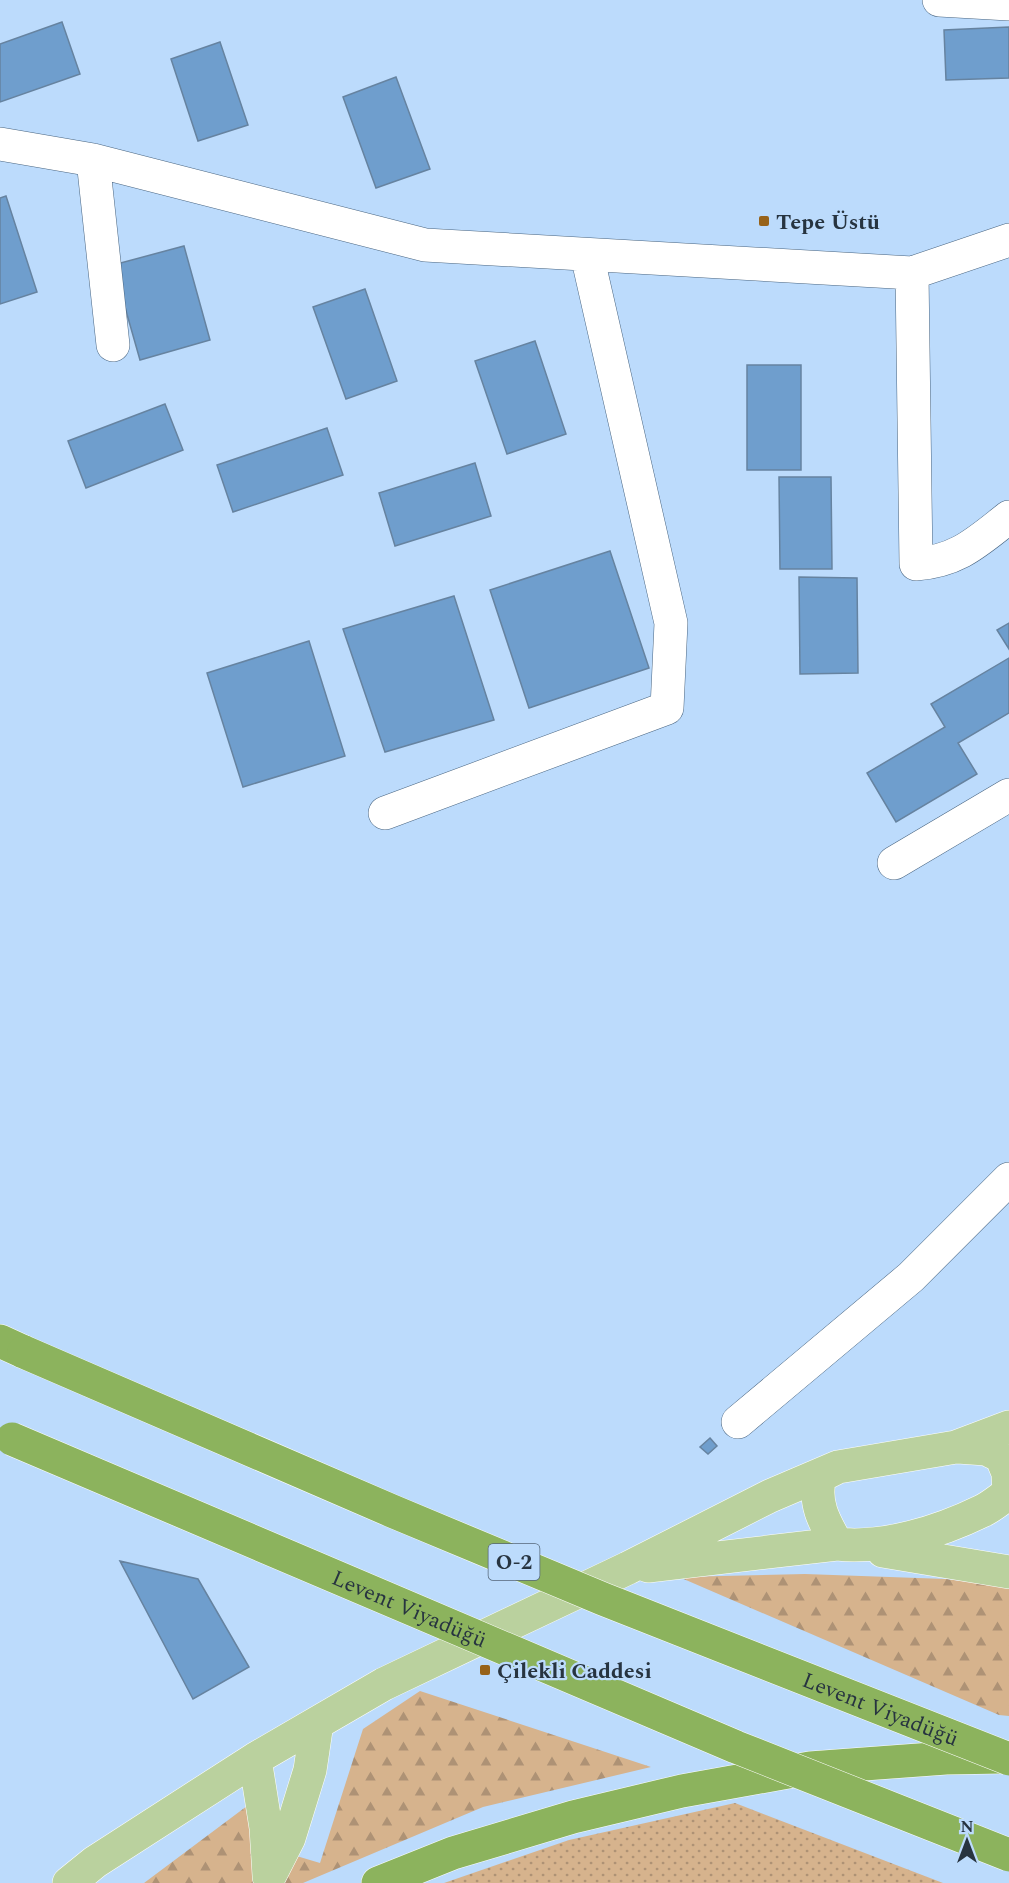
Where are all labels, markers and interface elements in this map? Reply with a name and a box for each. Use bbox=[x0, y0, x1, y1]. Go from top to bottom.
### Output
place label: Tepe Üstü bbox=[776, 206, 880, 239]
marker: Tepe Üstü bbox=[757, 214, 771, 228]
road number: O-2 bbox=[488, 1544, 540, 1580]
street label: Levent Viyadüğü bbox=[326, 1562, 492, 1657]
place label: Çilekli Caddesi bbox=[497, 1655, 652, 1688]
marker: Çilekli Caddesi bbox=[478, 1663, 492, 1677]
street label: Levent Viyadüğü bbox=[797, 1664, 963, 1756]
north arrow bbox=[937, 1811, 997, 1871]
text: N bbox=[960, 1815, 974, 1839]

